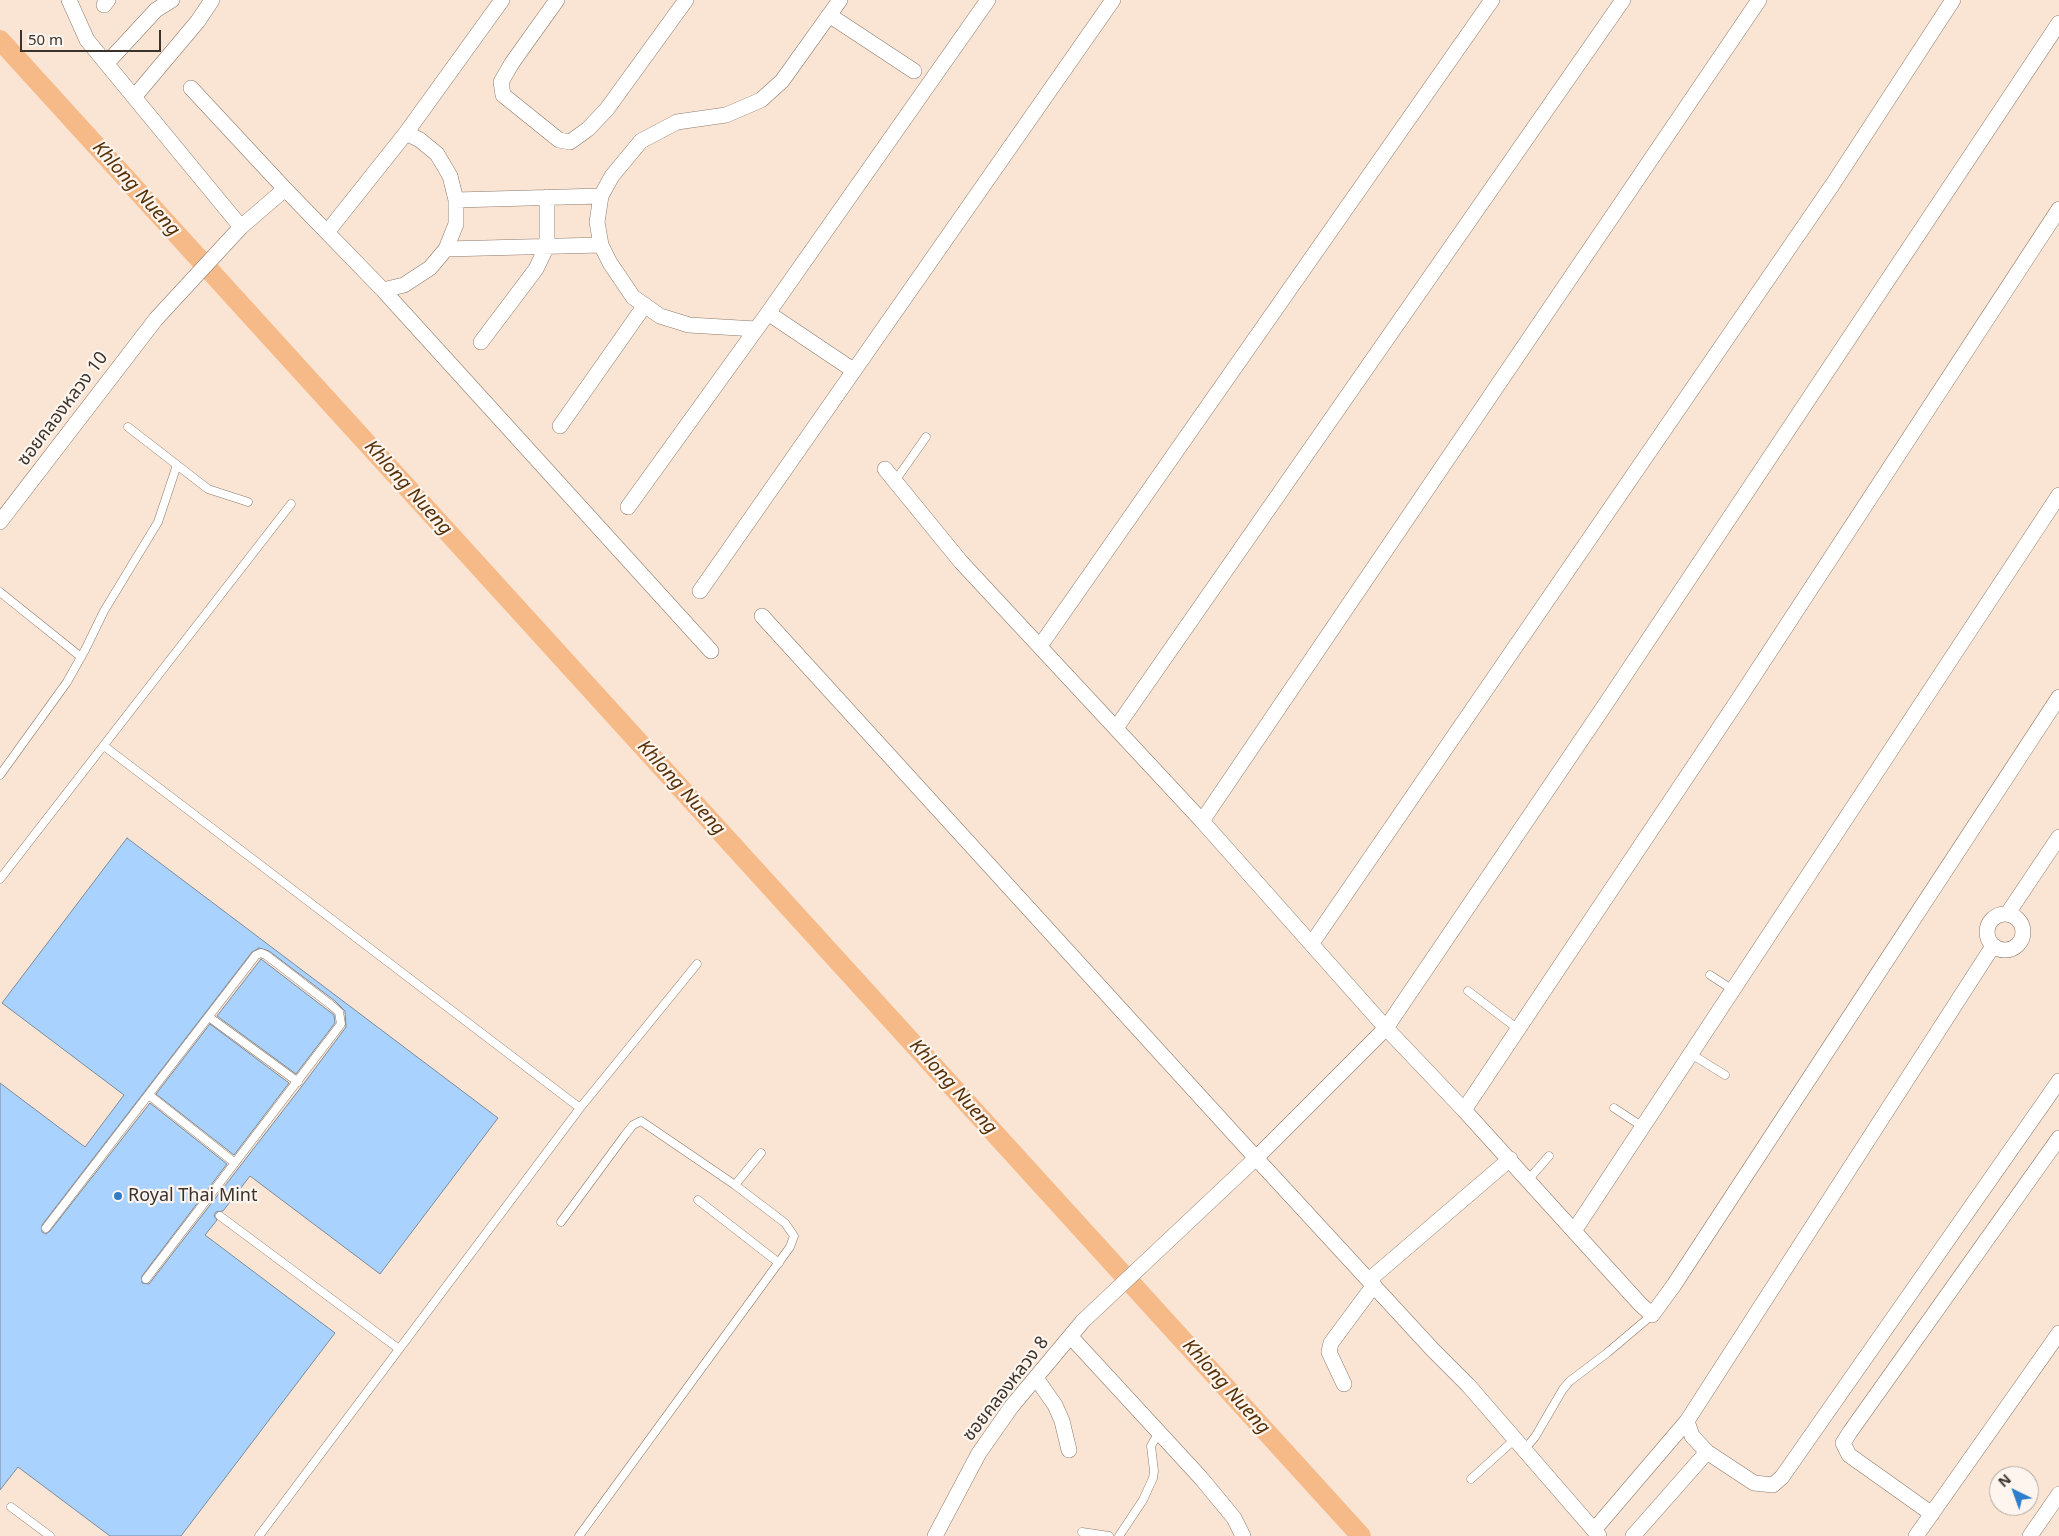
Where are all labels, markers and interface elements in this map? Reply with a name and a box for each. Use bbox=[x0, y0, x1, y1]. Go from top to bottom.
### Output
scale bar bbox=[22, 20, 164, 52]
text: 50 m bbox=[28, 29, 63, 49]
water label: Khlong Nueng bbox=[87, 137, 185, 241]
street label: ซอยคลองหลวง 10 bbox=[13, 348, 113, 470]
water label: Khlong Nueng bbox=[359, 436, 457, 540]
water label: Khlong Nueng bbox=[632, 736, 730, 840]
water label: Khlong Nueng bbox=[904, 1035, 1002, 1139]
place label: Royal Thai Mint bbox=[128, 1185, 257, 1207]
marker: Royal Thai Mint bbox=[112, 1190, 124, 1202]
street label: ซอยคลองหลวง 8 bbox=[958, 1332, 1054, 1446]
water label: Khlong Nueng bbox=[1177, 1335, 1275, 1439]
north arrow bbox=[1989, 1466, 2039, 1516]
text: N bbox=[1994, 1469, 2015, 1491]

